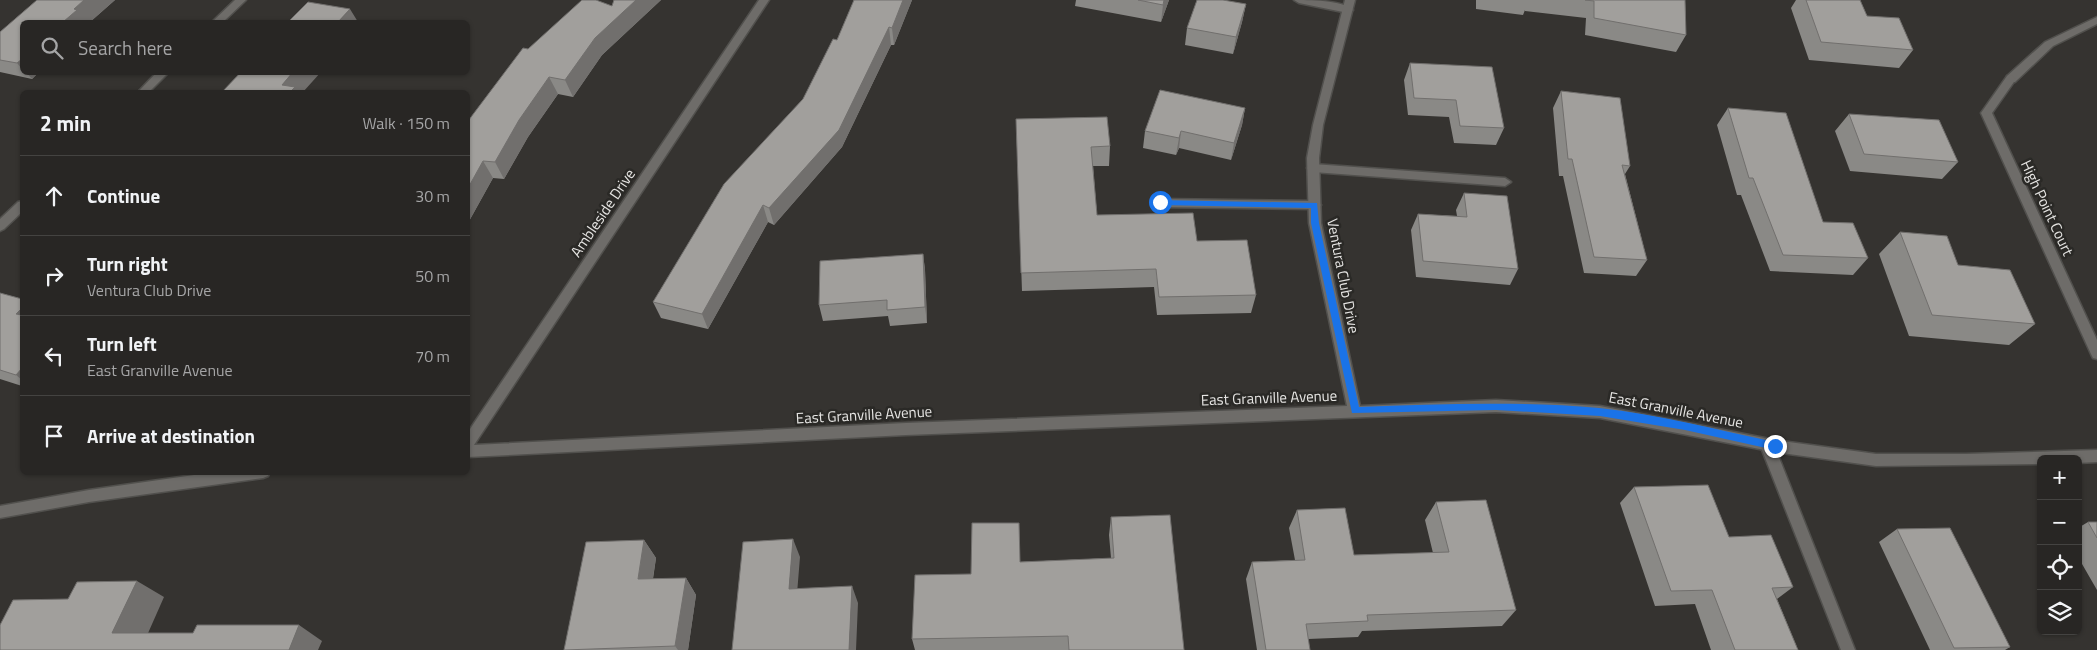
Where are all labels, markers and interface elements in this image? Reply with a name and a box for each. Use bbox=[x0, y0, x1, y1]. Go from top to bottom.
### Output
search box bbox=[20, 20, 470, 75]
text: Search here bbox=[78, 33, 172, 62]
icon: search bbox=[38, 34, 66, 62]
text: 2 min bbox=[40, 107, 91, 139]
text: Walk · 150 m bbox=[362, 111, 450, 135]
street label: High Point Court bbox=[2015, 156, 2080, 260]
street label: Ambleside Drive bbox=[564, 164, 641, 262]
text: Continue bbox=[87, 181, 160, 210]
icon: ahead bbox=[40, 182, 68, 210]
text: 30 m bbox=[415, 184, 450, 208]
route start bbox=[1149, 191, 1172, 214]
street label: Ventura Club Drive bbox=[1321, 216, 1366, 335]
text: Turn right bbox=[87, 249, 168, 278]
icon: right bbox=[40, 262, 68, 290]
text: 50 m bbox=[415, 264, 450, 288]
text: Ventura Club Drive bbox=[87, 278, 211, 302]
text: Turn left bbox=[87, 329, 157, 358]
icon: left bbox=[40, 342, 68, 370]
text: 70 m bbox=[415, 344, 450, 368]
text: East Granville Avenue bbox=[87, 358, 233, 382]
street label: East Granville Avenue bbox=[1200, 384, 1338, 411]
street label: East Granville Avenue bbox=[1607, 385, 1745, 434]
street label: East Granville Avenue bbox=[795, 399, 933, 430]
text: Arrive at destination bbox=[87, 421, 255, 450]
icon: arrive bbox=[40, 422, 68, 450]
route end bbox=[1764, 435, 1787, 458]
map controls bbox=[2037, 455, 2082, 635]
button: + bbox=[2037, 455, 2082, 500]
button: − bbox=[2037, 500, 2082, 545]
button: locate bbox=[2037, 545, 2082, 590]
button: layers bbox=[2037, 590, 2082, 635]

